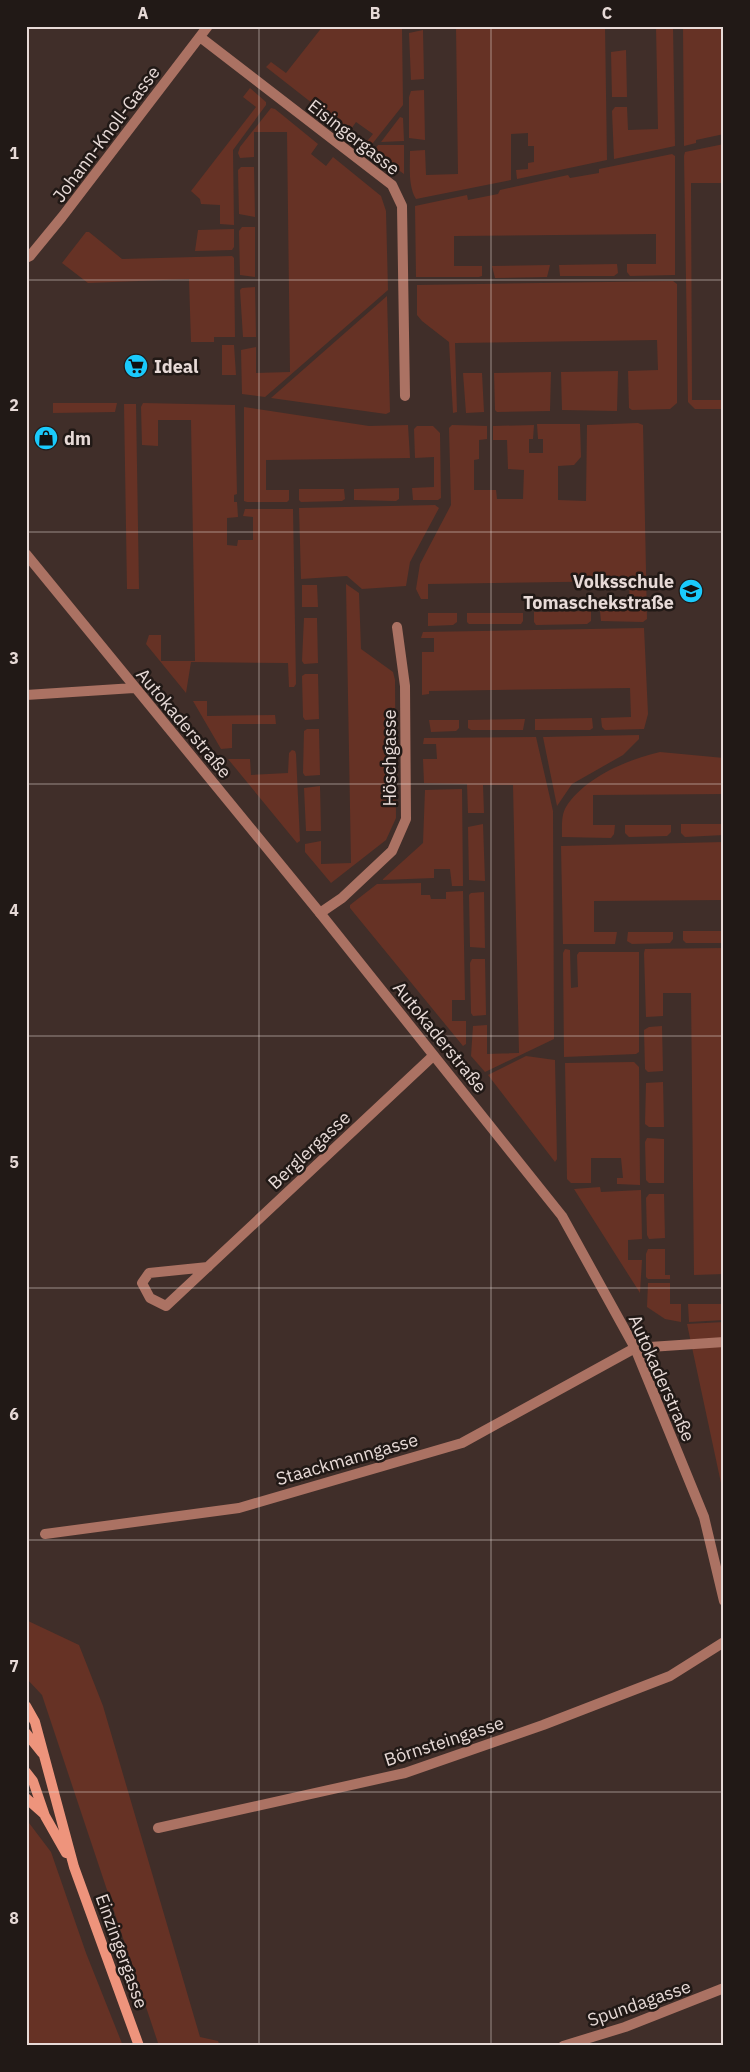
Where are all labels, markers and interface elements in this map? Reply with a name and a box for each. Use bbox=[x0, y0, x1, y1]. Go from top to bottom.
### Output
text: A bbox=[138, 3, 149, 23]
text: B bbox=[370, 3, 381, 23]
text: C bbox=[602, 3, 612, 23]
street label: Johann-Knoll-Gasse bbox=[47, 61, 165, 207]
street label: Eisingergasse bbox=[303, 94, 405, 180]
text: 1 bbox=[9, 143, 19, 163]
supermarket icon: Ideal bbox=[123, 353, 149, 379]
place label: Ideal bbox=[154, 355, 199, 378]
text: 2 bbox=[9, 395, 19, 415]
shop icon: dm bbox=[33, 425, 59, 451]
place label: dm bbox=[64, 427, 91, 450]
place label: Volksschule Tomaschekstraße bbox=[523, 570, 674, 614]
school or university icon: Volksschule Tomaschekstraße bbox=[678, 578, 704, 604]
text: 3 bbox=[9, 648, 19, 668]
street label: Autokaderstraße bbox=[131, 663, 237, 783]
street label: Höschgasse bbox=[378, 709, 401, 807]
text: 4 bbox=[9, 900, 19, 920]
street label: Autokaderstraße bbox=[388, 977, 492, 1097]
street label: Berglergasse bbox=[263, 1106, 355, 1194]
text: 5 bbox=[9, 1152, 19, 1172]
street label: Autokaderstraße bbox=[624, 1311, 700, 1445]
text: 6 bbox=[9, 1404, 19, 1424]
street label: Staackmanngasse bbox=[273, 1428, 421, 1490]
text: 7 bbox=[9, 1656, 19, 1676]
street label: Börnsteingasse bbox=[381, 1711, 507, 1771]
street label: Einzingergasse bbox=[91, 1891, 153, 2011]
text: 8 bbox=[9, 1908, 19, 1928]
street label: Spundagasse bbox=[584, 1975, 694, 2031]

